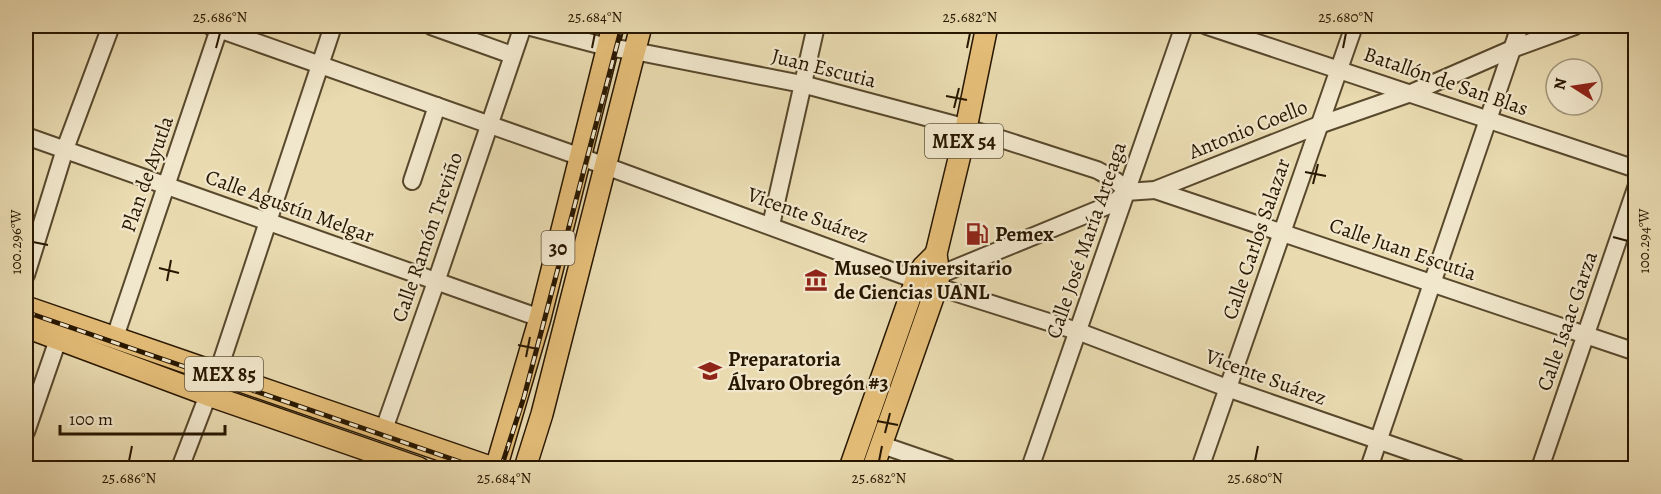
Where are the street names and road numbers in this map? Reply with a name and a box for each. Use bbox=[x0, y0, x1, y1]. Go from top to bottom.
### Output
street label: Batallón de San Blas bbox=[1360, 40, 1532, 122]
street label: Juan Escutia bbox=[769, 41, 879, 95]
street label: Antonio Coello bbox=[1183, 92, 1312, 166]
street label: Plan de Ayutla bbox=[114, 112, 180, 236]
road number: MEX 54 bbox=[925, 124, 1003, 158]
street label: Calle José María Arteaga bbox=[1039, 138, 1133, 342]
street label: Calle Ramón Treviño bbox=[385, 148, 469, 326]
street label: Calle Carlos Salazar bbox=[1215, 155, 1297, 323]
street label: Calle Agustín Melgar bbox=[202, 162, 378, 250]
street label: Vicente Suárez bbox=[743, 180, 872, 250]
street label: Calle Juan Escutia bbox=[1326, 211, 1480, 287]
road number: 30 bbox=[542, 231, 574, 265]
street label: Calle Isaac Garza bbox=[1530, 247, 1604, 395]
street label: Vicente Suárez bbox=[1201, 342, 1330, 412]
road number: MEX 85 bbox=[185, 357, 263, 391]

